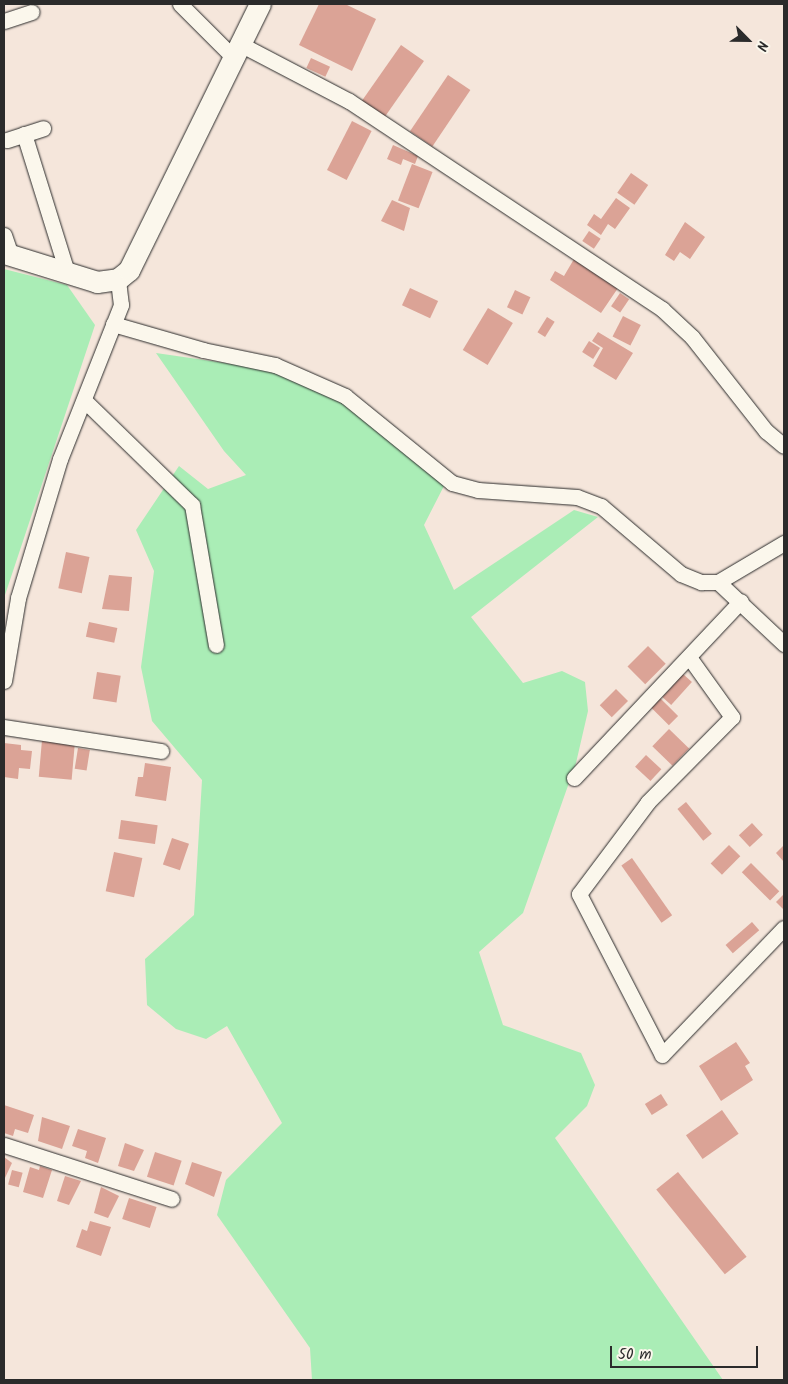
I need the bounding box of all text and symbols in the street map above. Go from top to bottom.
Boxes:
north arrow [723,15,773,65]
text: N [750,37,774,54]
scale bar [613,1336,760,1368]
text: 50 m [618,1343,652,1367]

